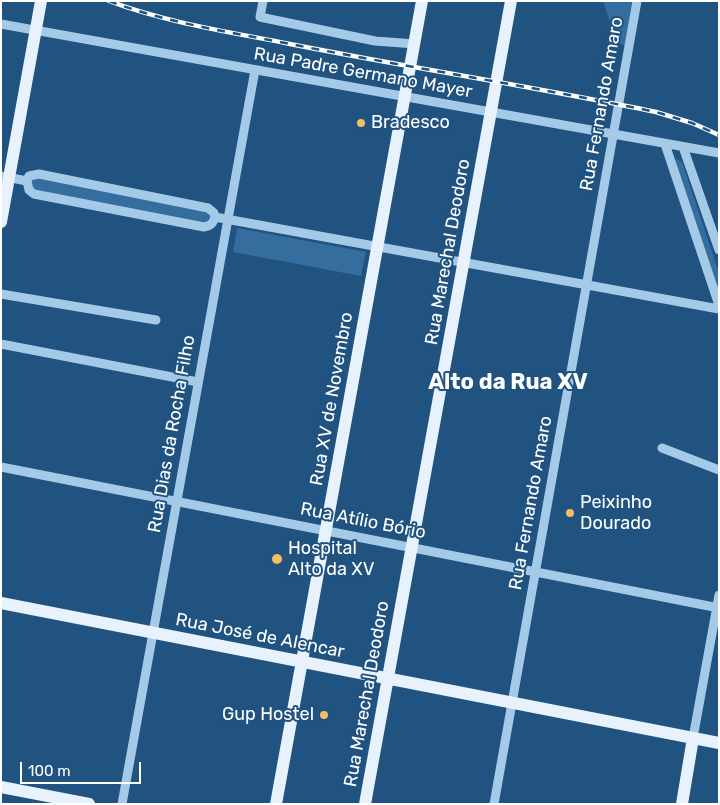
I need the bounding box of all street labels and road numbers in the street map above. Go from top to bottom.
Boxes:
street label: Rua Fernando Amaro [576,15,628,193]
street label: Rua Padre Germano Mayer [252,43,474,103]
street label: Rua Marechal Deodoro [421,157,475,347]
street label: Rua XV de Novembro [306,311,358,487]
street label: Rua Dias da Rocha Filho [144,334,200,534]
street label: Rua Fernando Amaro [505,414,557,592]
street label: Rua Atílio Bório [298,498,428,544]
street label: Rua Marechal Deodoro [340,599,394,789]
street label: Rua José de Alencar [174,609,346,663]

